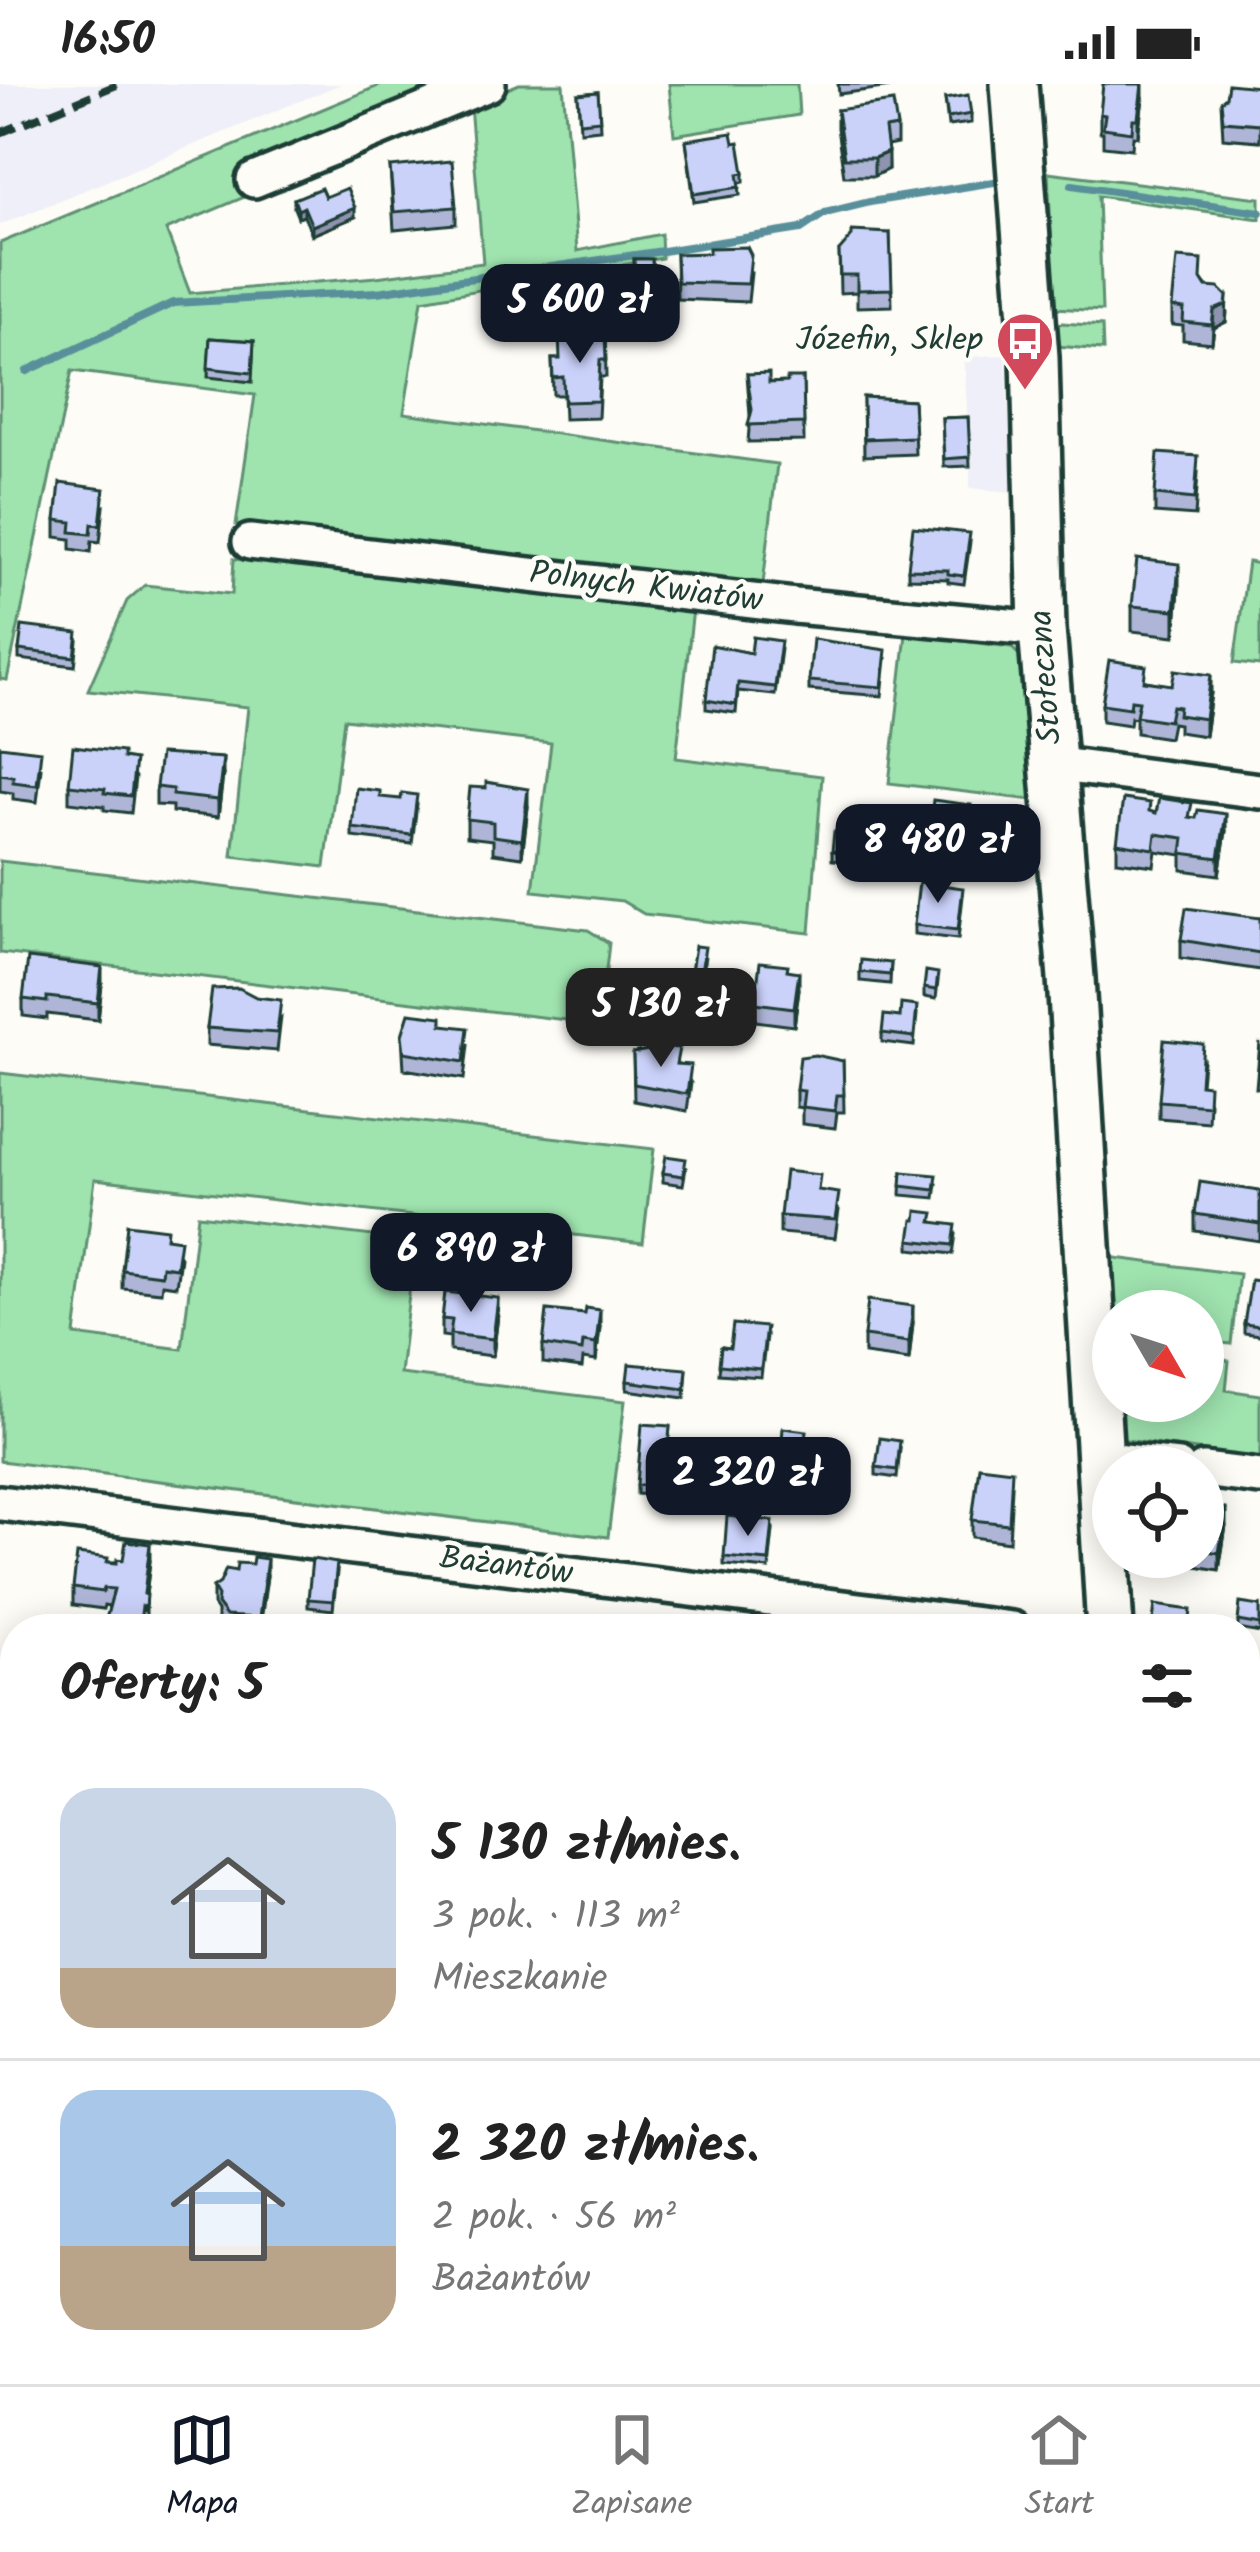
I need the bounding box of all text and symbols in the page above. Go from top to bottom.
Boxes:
text: 16:50 [60,6,155,78]
pin: 5 600 zł [456,264,704,366]
text: 5 600 zł [508,272,652,334]
bus stop icon: Józefin, Sklep [994,310,1056,392]
place label: Józefin, Sklep [796,315,983,368]
street label: Polnych Kwiatów [526,547,766,629]
street label: Stołeczna [1016,608,1078,746]
pin: 8 480 zł [814,804,1062,906]
text: 8 480 zł [863,812,1013,874]
pin: 5 130 zł [537,968,785,1070]
text: 5 130 zł [593,976,729,1038]
pin: 6 890 zł [347,1213,595,1315]
text: 6 890 zł [397,1221,545,1283]
north arrow [1092,1290,1224,1422]
map controls [1092,1290,1224,1578]
pin: 2 320 zł [624,1437,872,1539]
text: 2 320 zł [673,1445,823,1507]
button: locate [1092,1446,1224,1578]
street label: Bażantów [436,1533,576,1602]
text: Oferty: 5 [60,1646,265,1727]
icon: filters [1134,1653,1200,1719]
text: 5 130 zł/mies. [432,1806,741,1887]
icon: home [156,1836,300,1980]
text: 3 pok. · 113 m² [432,1887,680,1949]
text: Mieszkanie [432,1949,608,2011]
text: 2 320 zł/mies. [432,2107,759,2188]
icon: home [156,2138,300,2282]
text: 2 pok. · 56 m² [432,2188,676,2250]
text: Bażantów [432,2250,590,2312]
tab: Mapa [166,2407,239,2532]
tab: Zapisane [571,2407,692,2532]
tab: Start [1024,2407,1094,2532]

